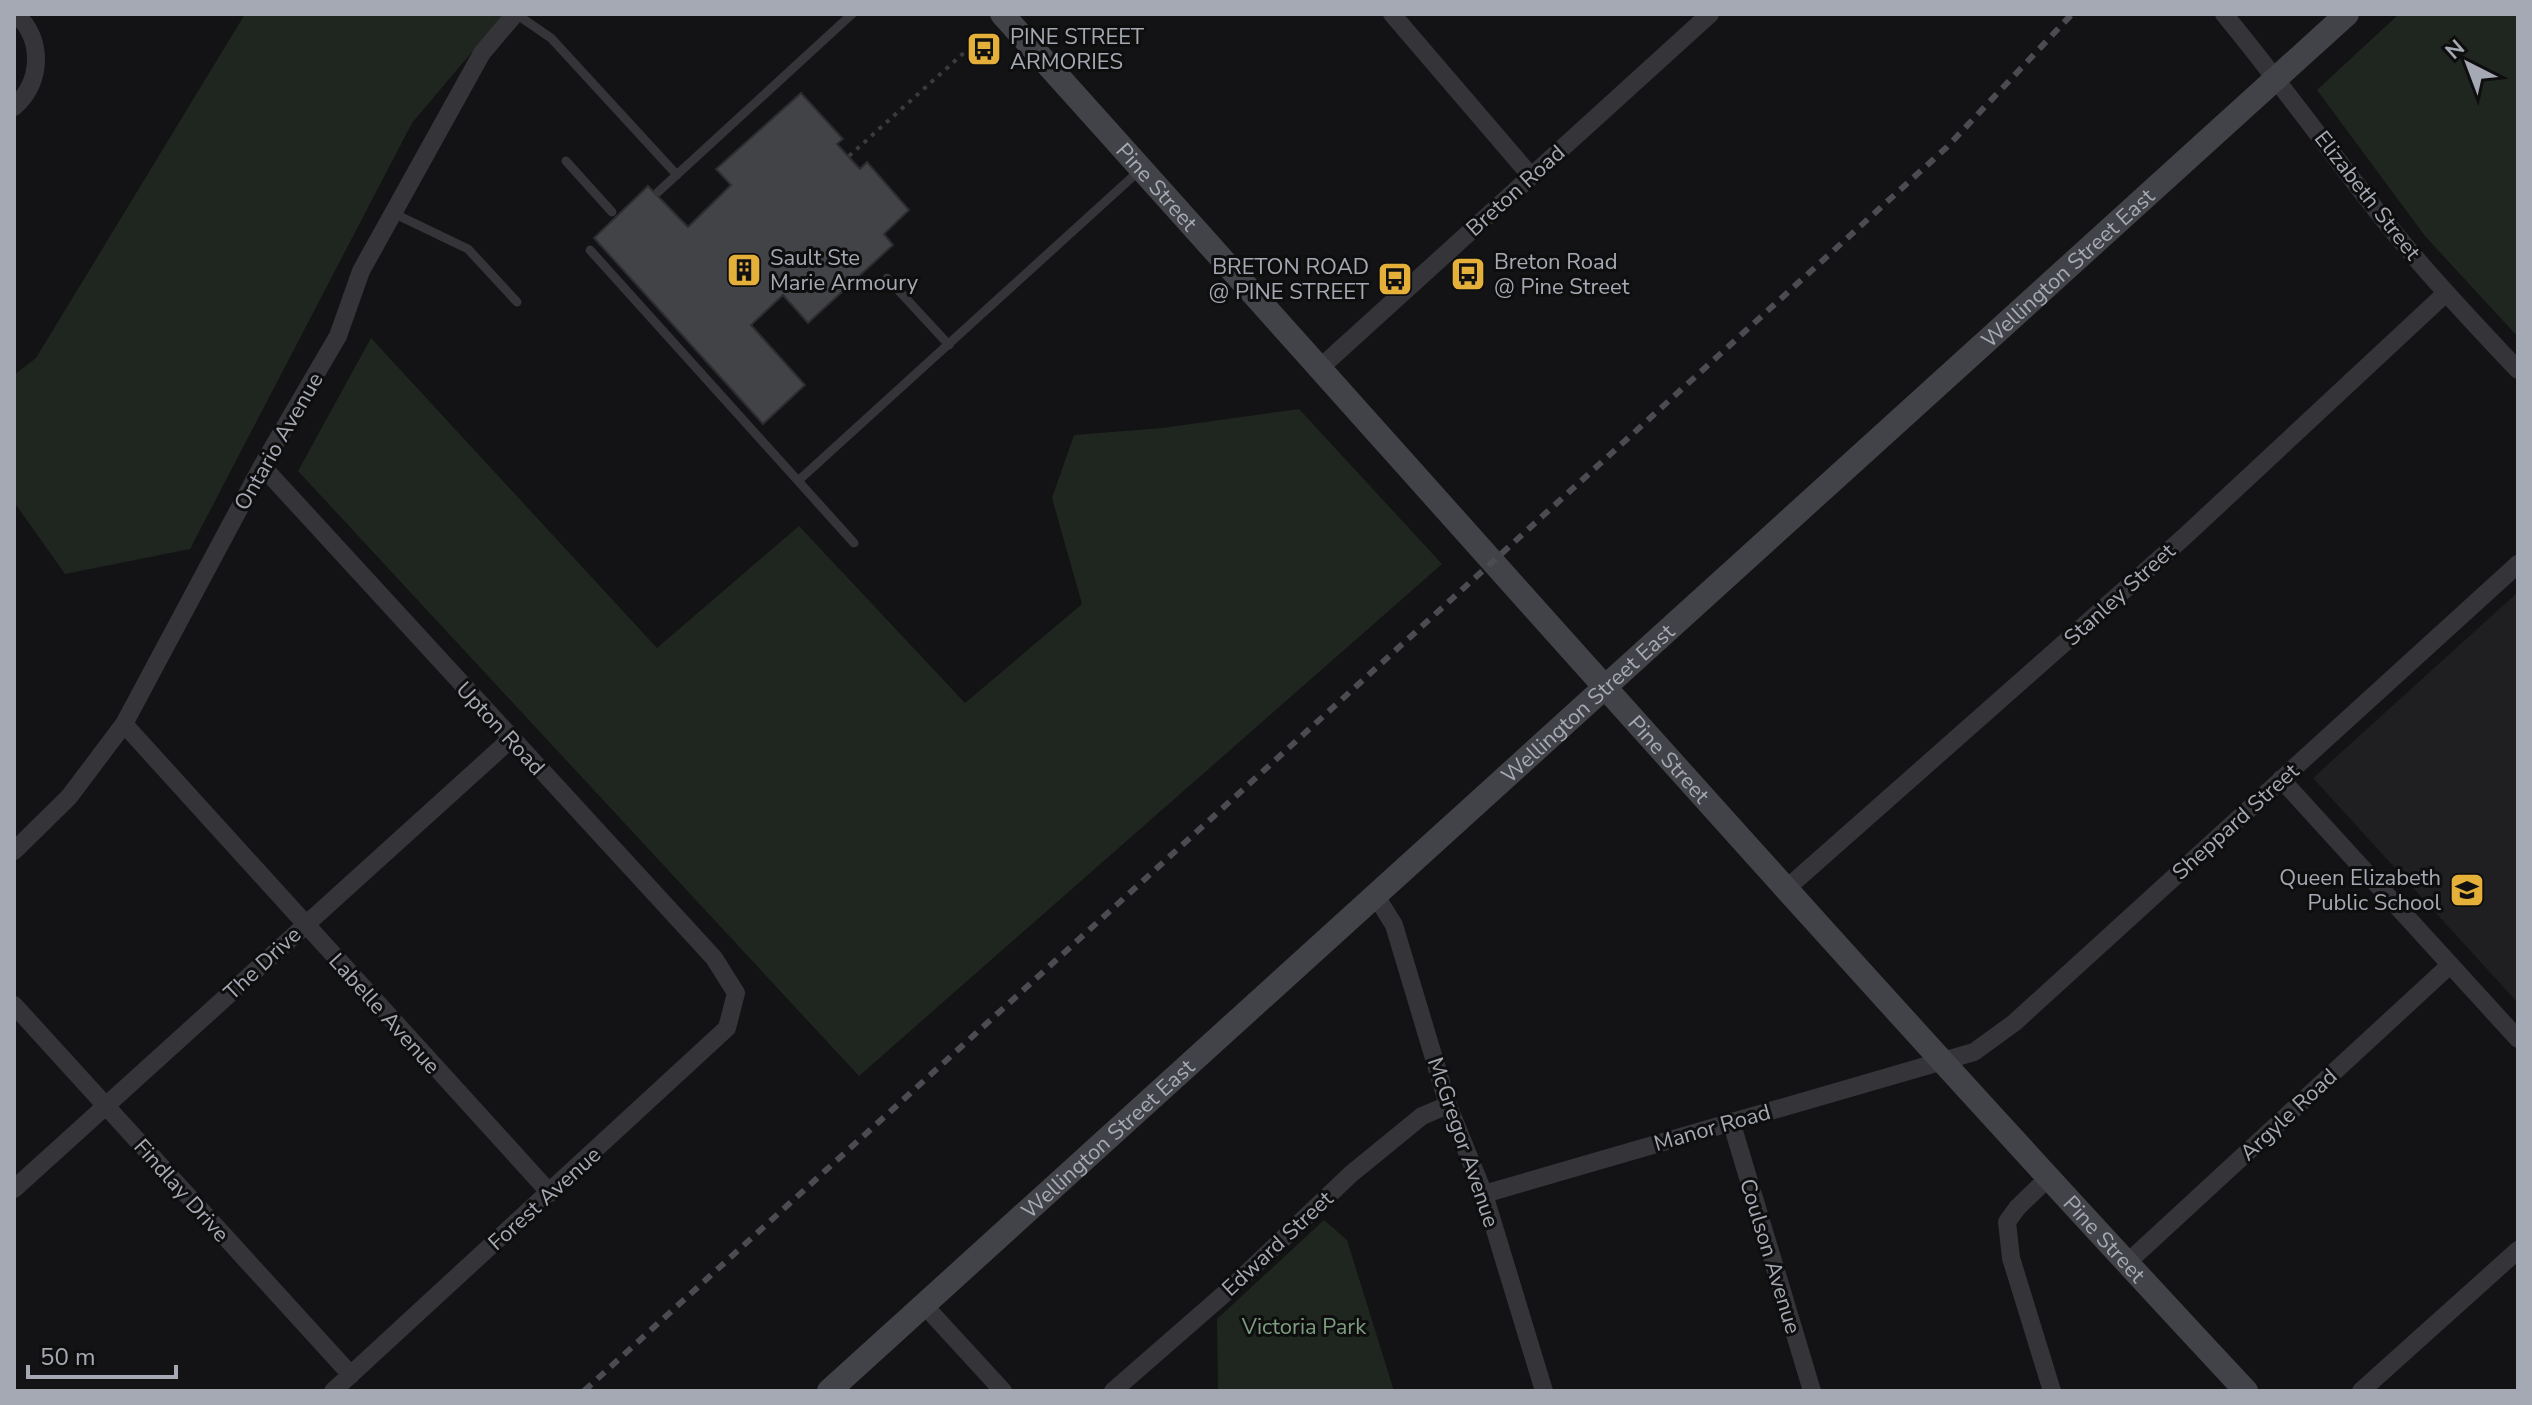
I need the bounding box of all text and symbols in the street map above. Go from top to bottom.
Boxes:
place label: PINE STREET ARMORIES [1010,22,1145,77]
north arrow [2428,24,2508,104]
bus stop icon: PINE STREET ARMORIES [965,30,1003,68]
text: N [2439,33,2471,67]
street label: Elizabeth Street [2307,125,2427,267]
street label: Pine Street [1109,137,1204,238]
street label: Breton Road [1460,138,1572,243]
street label: Wellington Street East [1975,182,2161,355]
place label: Sault Ste Marie Armoury [770,243,919,298]
place label: Breton Road @ Pine Street [1494,247,1630,302]
building icon: Sault Ste Marie Armoury [725,251,763,289]
place label: BRETON ROAD @ PINE STREET [1208,252,1370,307]
bus stop icon: Breton Road @ Pine Street [1449,255,1487,293]
bus stop icon: BRETON ROAD @ PINE STREET [1376,260,1414,298]
street label: Ontario Avenue [227,367,330,516]
street label: Stanley Street [2057,536,2182,653]
street label: Wellington Street East [1495,617,1682,790]
street label: Upton Road [449,675,551,782]
street label: Pine Street [1621,709,1716,810]
street label: Sheppard Street [2166,756,2306,887]
place label: Queen Elizabeth Public School [2279,863,2441,918]
school or university icon: Queen Elizabeth Public School [2448,871,2486,909]
street label: The Drive [218,920,308,1007]
street label: Labelle Avenue [322,947,447,1081]
street label: Wellington Street East [1015,1052,1202,1226]
street label: McGregor Avenue [1420,1053,1506,1231]
street label: Argyle Road [2234,1062,2344,1168]
street label: Manor Road [1651,1097,1774,1159]
street label: Findlay Drive [127,1132,236,1249]
street label: Forest Avenue [482,1140,607,1257]
street label: Coulson Avenue [1732,1175,1808,1338]
street label: Edward Street [1216,1184,1340,1303]
street label: Pine Street [2056,1189,2152,1290]
park label: Victoria Park [1241,1312,1367,1342]
scale bar [28,1329,176,1379]
text: 50 m [40,1341,96,1373]

